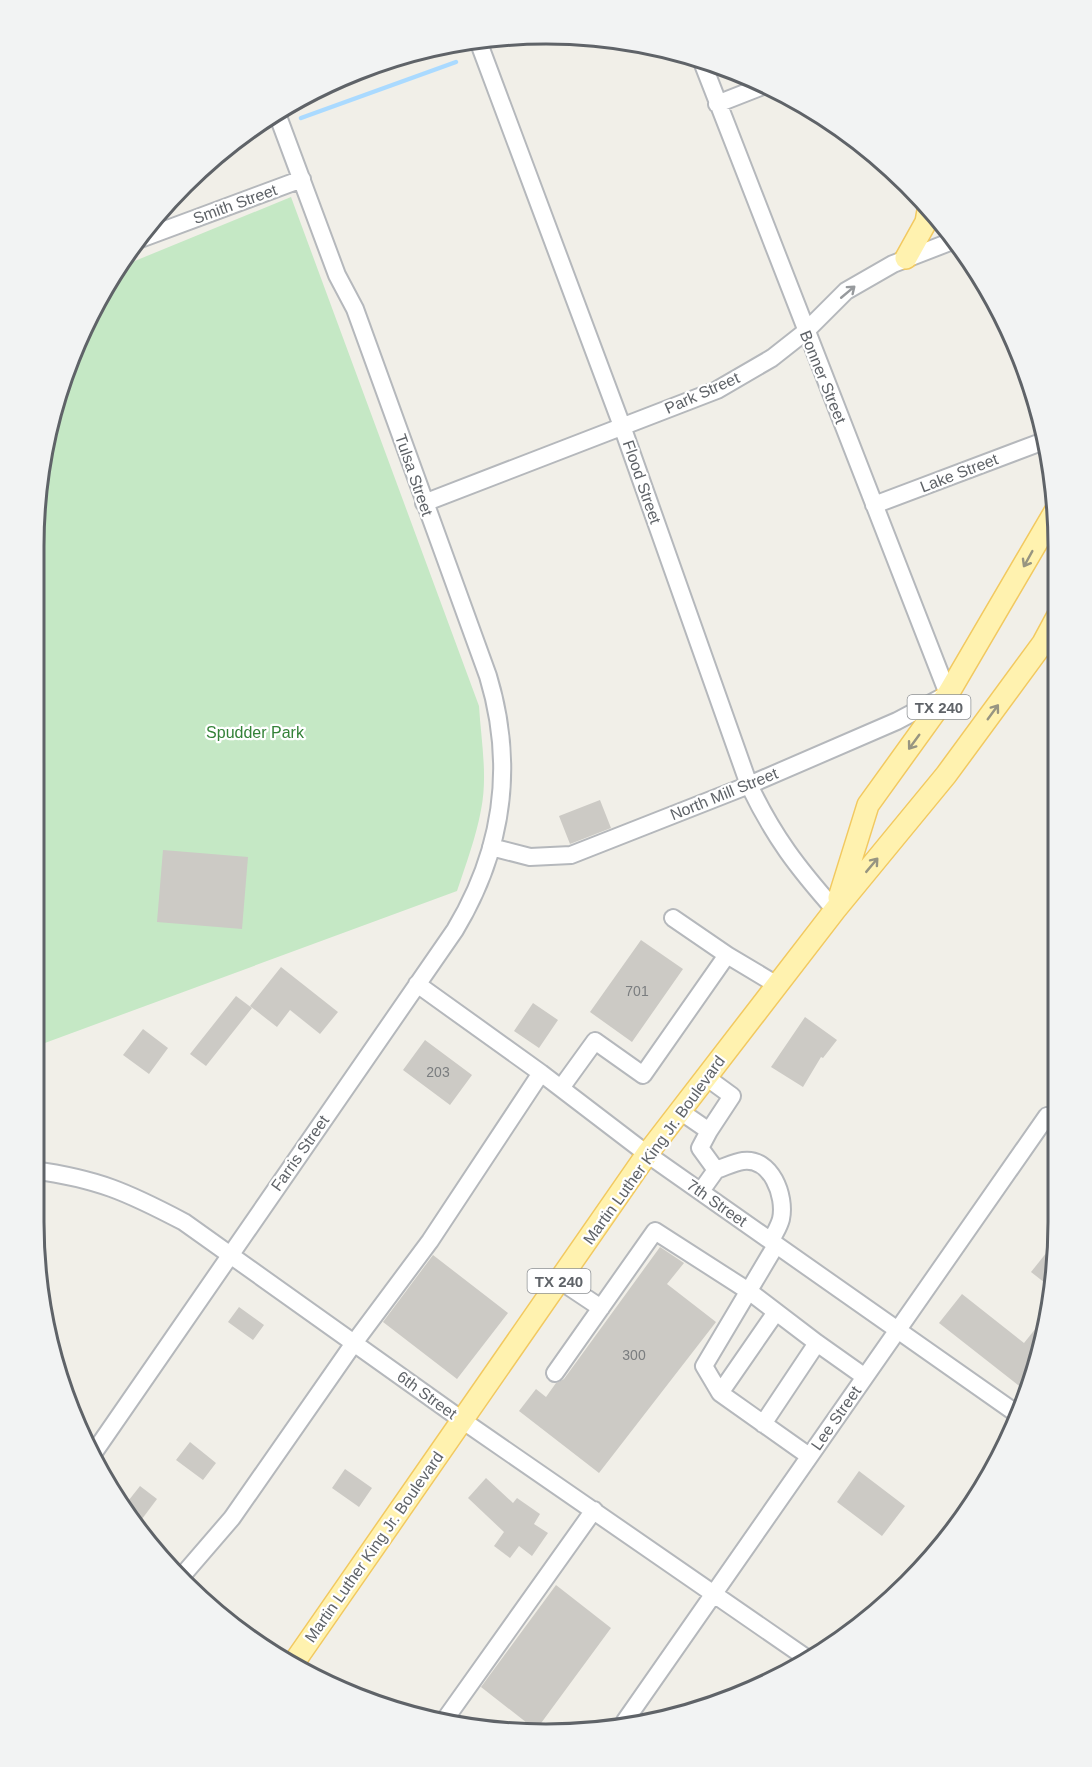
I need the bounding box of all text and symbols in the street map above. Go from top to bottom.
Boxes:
street label: Smith Street [191,181,280,227]
one-way arrow [840,285,855,299]
street label: Bonner Street [797,328,850,426]
street label: Park Street [662,369,743,417]
street label: Tulsa Street [392,432,436,519]
street label: Flood Street [620,438,664,526]
street label: Lake Street [918,450,1001,496]
one-way arrow [1022,550,1034,567]
road number: TX 240 [908,695,970,719]
one-way arrow [986,704,999,720]
park label: Spudder Park [206,724,305,741]
one-way arrow [908,733,920,749]
street label: North Mill Street [668,764,781,823]
one-way arrow [865,858,879,873]
house number: 701 [625,983,649,999]
street label: Martin Luther King Jr. Boulevard [580,1053,728,1247]
house number: 203 [426,1064,450,1080]
street label: Farris Street [268,1112,333,1194]
street label: 7th Street [684,1176,751,1230]
road number: TX 240 [528,1269,590,1293]
house number: 300 [622,1347,646,1363]
street label: 6th Street [394,1368,461,1423]
street label: Lee Street [808,1382,864,1453]
street label: Martin Luther King Jr. Boulevard [301,1449,447,1645]

